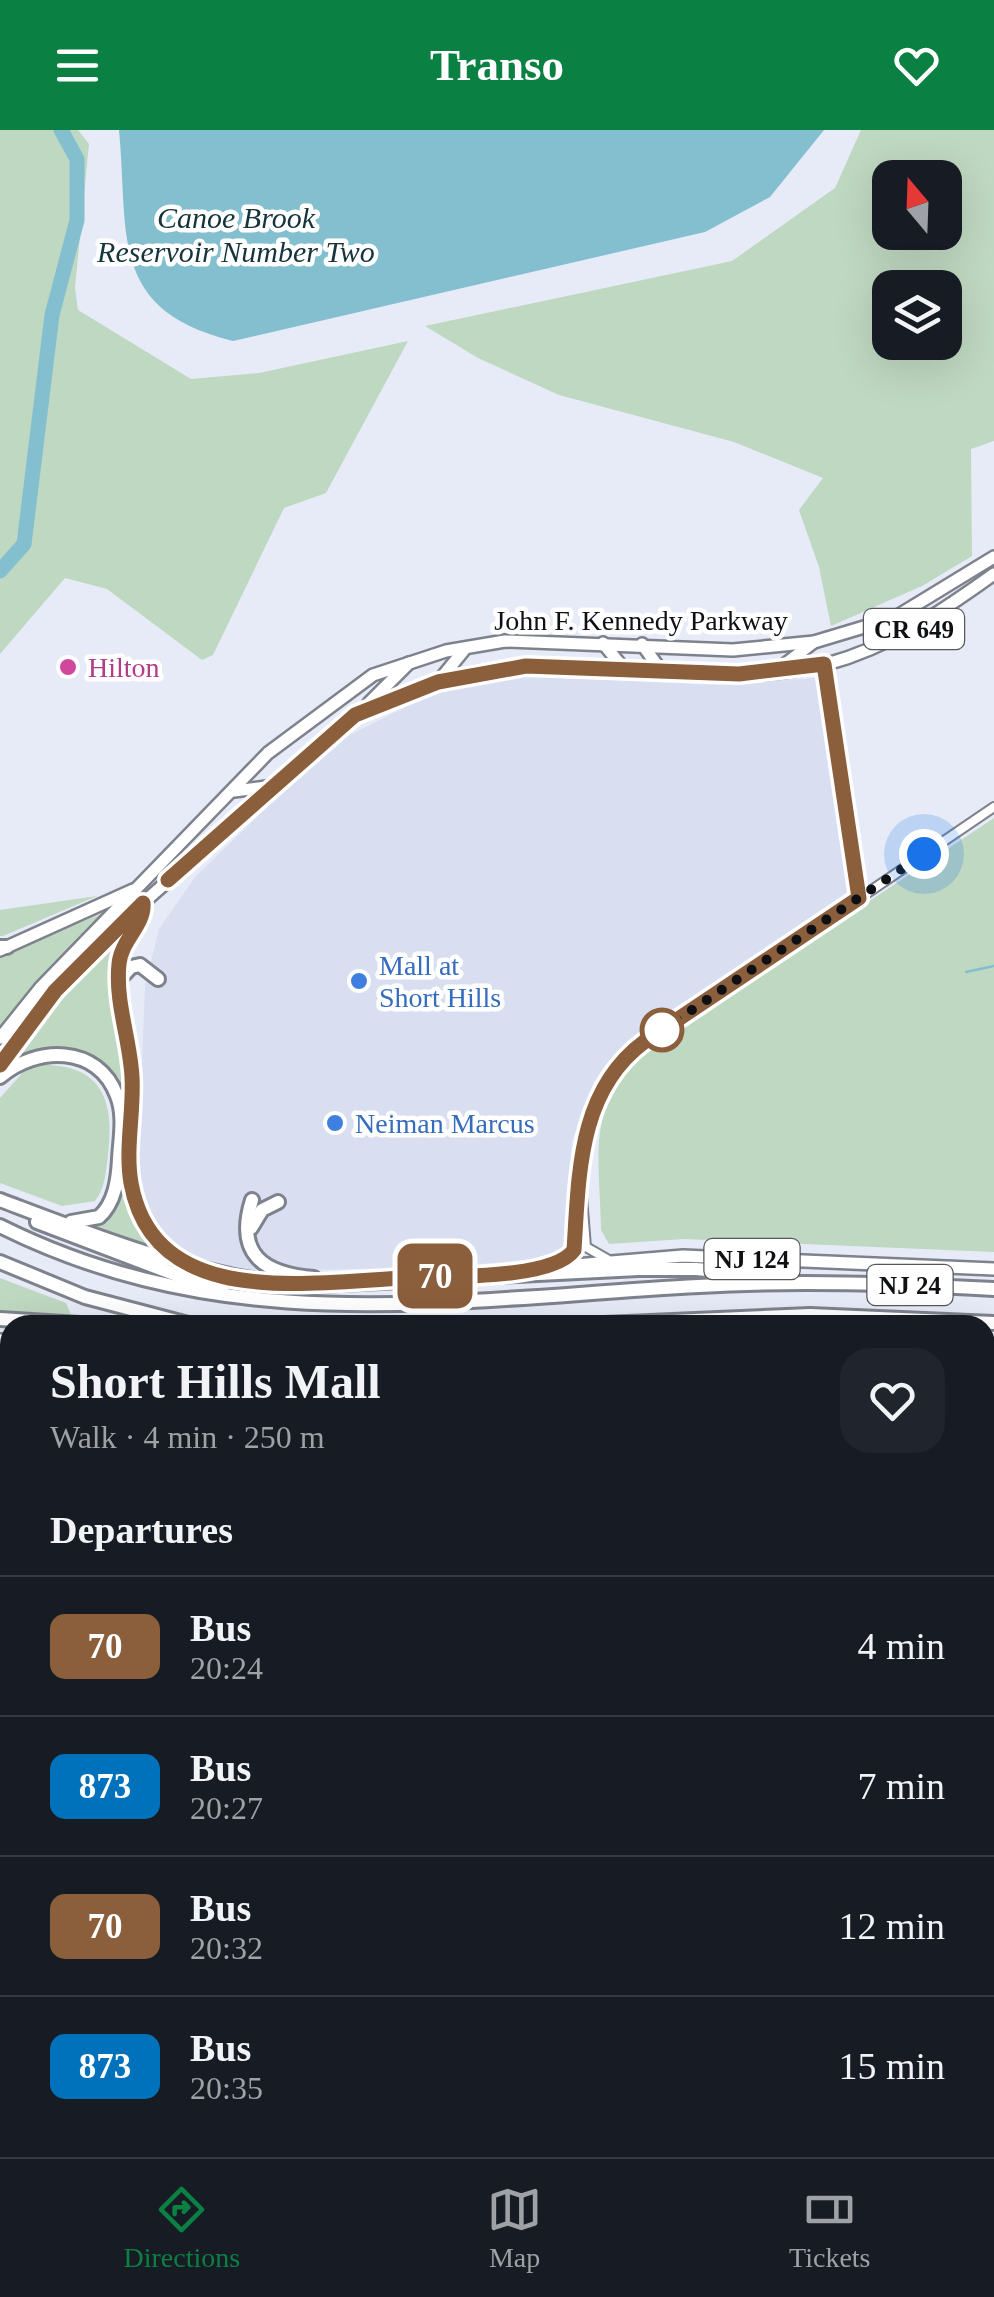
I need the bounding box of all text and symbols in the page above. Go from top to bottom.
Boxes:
icon: menu [50,38,105,93]
icon: heart [889,38,944,93]
text: Transo [430,40,564,90]
north arrow [872,160,962,250]
map controls [872,160,962,360]
water label: Canoe Brook Reservoir Number Two [96,201,375,268]
button: layers [872,270,962,360]
street label: John F. Kennedy Parkway [494,605,788,636]
road number: CR 649 [864,609,964,649]
place label: Hilton [88,652,160,683]
marker: Hilton [57,656,79,678]
your location [899,829,949,879]
place label: Mall at Short Hills [379,950,501,1013]
marker: Mall at Short Hills [348,970,370,992]
unlabelled marker [641,1009,683,1051]
place label: Neiman Marcus [355,1108,535,1139]
marker: Neiman Marcus [324,1112,346,1134]
road number: NJ 124 [704,1239,800,1279]
line badge: 70 [390,1244,480,1308]
text: 70 [418,1257,453,1296]
road number: NJ 24 [868,1265,952,1305]
button: heart [840,1348,945,1453]
text: Short Hills Mall [50,1355,381,1408]
text: Walk · 4 min · 250 m [50,1419,325,1455]
text: Departures [50,1509,233,1551]
text: Bus [190,1607,251,1649]
text: 4 min [857,1625,945,1667]
text: 70 [88,1627,123,1666]
text: 20:24 [190,1650,263,1686]
text: Bus [190,1747,251,1789]
text: 7 min [857,1765,945,1807]
text: 873 [79,1767,131,1806]
text: 20:27 [190,1790,263,1826]
text: Bus [190,1887,251,1929]
text: 12 min [838,1905,945,1947]
text: 70 [88,1907,123,1946]
text: 20:32 [190,1930,263,1966]
text: Bus [190,2027,251,2069]
text: 15 min [838,2045,945,2087]
text: 873 [79,2047,131,2086]
text: 20:35 [190,2070,263,2106]
tab: Directions [123,2182,240,2274]
tab: Map [487,2182,542,2274]
tab: Tickets [789,2182,871,2274]

